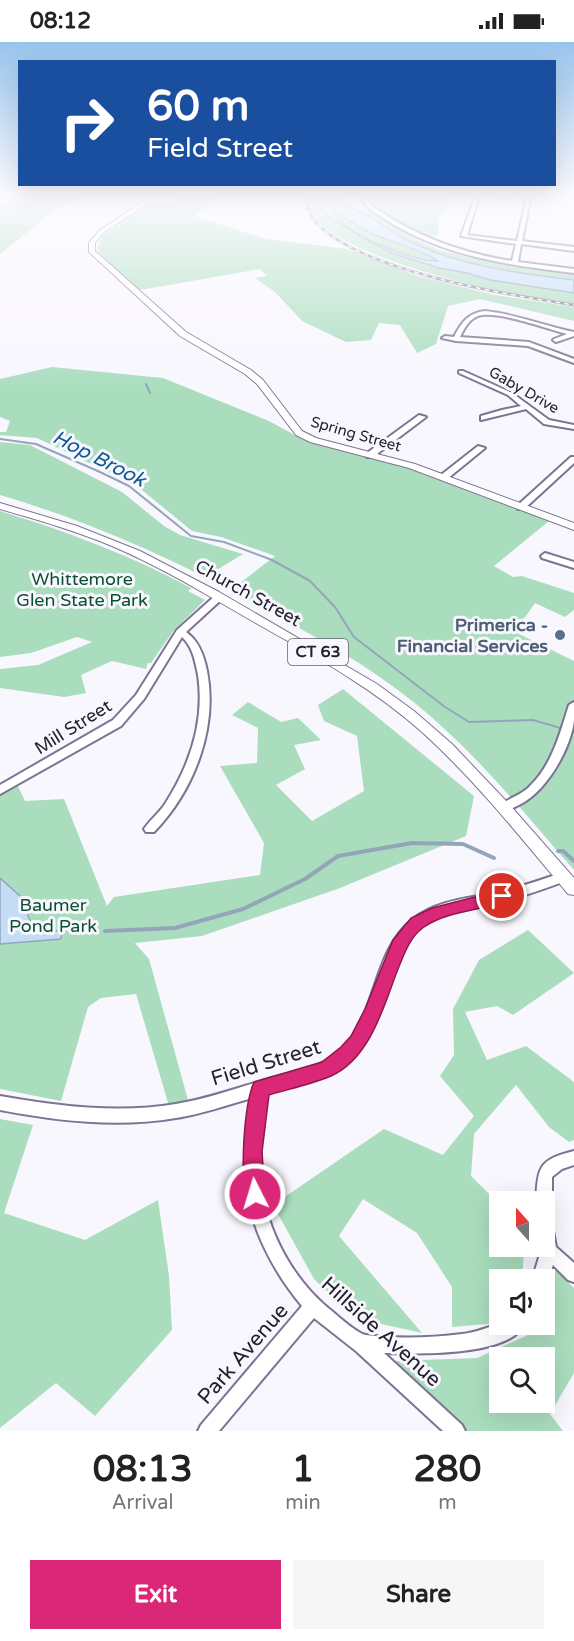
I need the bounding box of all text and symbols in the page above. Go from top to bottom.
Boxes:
text: 08:12 [30,8,91,34]
text: 60 m [147,81,249,132]
icon: right [48,84,126,162]
text: Field Street [147,132,293,165]
street label: Gaby Drive [486,363,562,417]
street label: Spring Street [309,412,404,456]
water label: Hop Brook [49,425,151,494]
street label: Church Street [191,555,305,631]
park label: Whittemore Glen State Park [16,568,148,611]
place label: Primerica - Financial Services [397,614,548,657]
marker: Primerica - Financial Services [553,628,567,642]
road number: CT 63 [288,639,348,665]
street label: Mill Street [30,695,116,759]
pin [476,870,527,921]
icon: arrive [485,879,518,912]
park label: Baumer Pond Park [9,894,97,937]
street label: Field Street [208,1034,324,1092]
position arrow [223,1162,287,1226]
north arrow [489,1191,555,1257]
map controls [489,1191,555,1413]
button: sound [489,1269,555,1335]
street label: Hillside Avenue [316,1272,446,1392]
street label: Park Avenue [192,1298,294,1410]
button: search [489,1347,555,1413]
text: 08:13 [93,1448,193,1491]
text: 1 [292,1448,314,1491]
text: 280 [413,1448,481,1491]
text: Arrival [112,1491,174,1515]
text: min [285,1491,321,1515]
text: m [438,1491,457,1515]
button: Exit [30,1560,281,1629]
button: Share [293,1560,544,1629]

